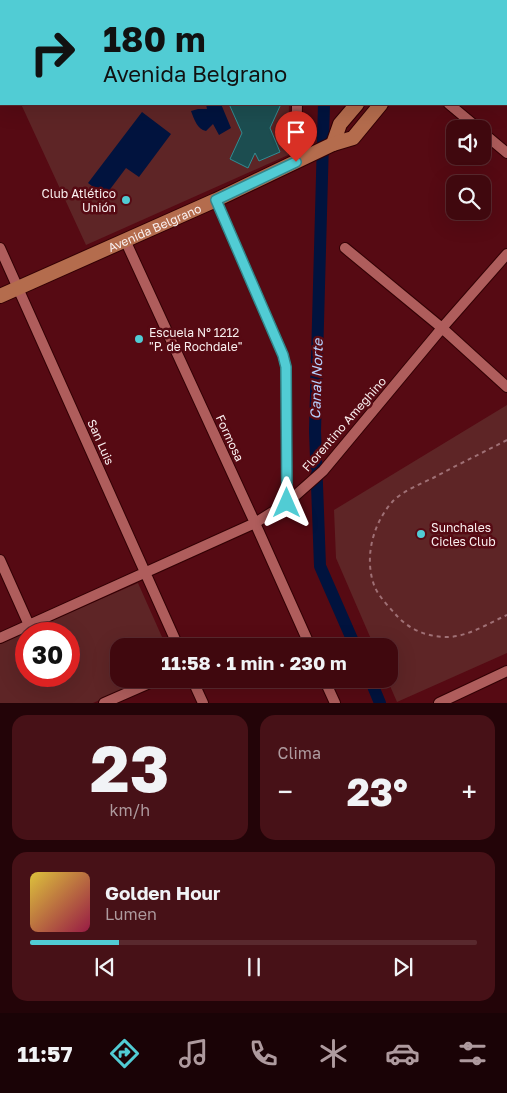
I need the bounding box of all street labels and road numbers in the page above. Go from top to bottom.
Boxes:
street label: Avenida Belgrano [105,200,203,255]
street label: Florentino Ameghino [299,374,389,474]
street label: Formosa [213,412,247,464]
street label: San Luis [84,417,118,467]

